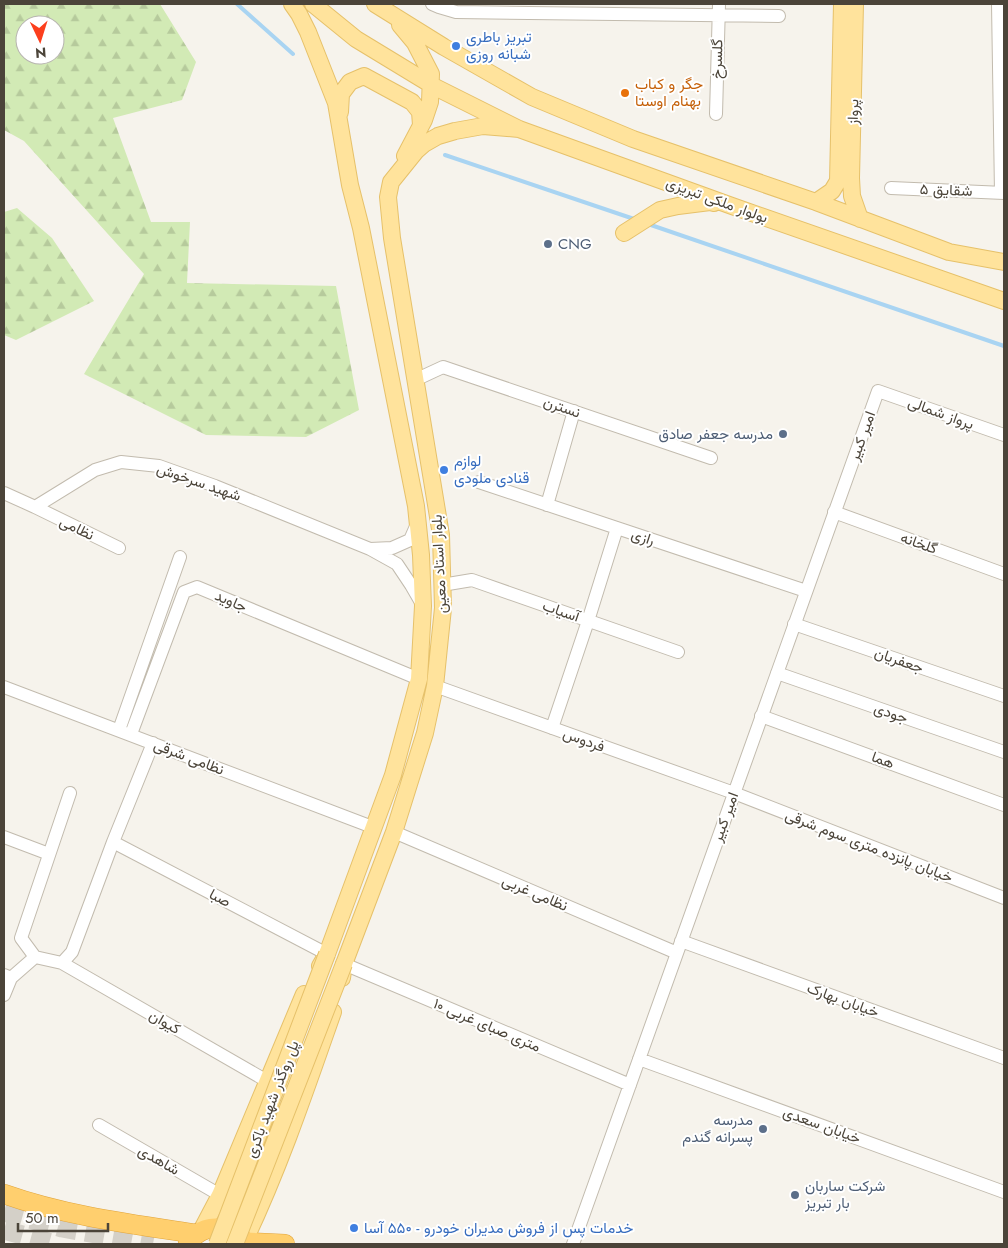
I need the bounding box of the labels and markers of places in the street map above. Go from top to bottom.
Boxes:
place label: تبریز باطری شبانه روزی [466,26,532,65]
marker: تبریز باطری شبانه روزی [450,40,462,52]
place label: جگر و کباب بهنام اوستا [635,73,703,112]
marker: جگر و کباب بهنام اوستا [619,87,631,99]
place label: CNG [558,233,592,255]
marker: CNG [542,238,554,250]
place label: مدرسه جعفر صادق [659,423,773,445]
marker: مدرسه جعفر صادق [777,428,789,440]
place label: لوازم قنادی ملودی [454,450,529,489]
marker: لوازم قنادی ملودی [438,464,450,476]
place label: مدرسه پسرانه گندم [682,1109,753,1148]
marker: مدرسه پسرانه گندم [757,1123,769,1135]
place label: شرکت ساربان بار تبریز [804,1175,886,1214]
marker: شرکت ساربان بار تبریز [789,1189,801,1201]
place label: خدمات پس از فروش مدیران خودرو - ۵۵۰ آسا [364,1217,633,1239]
marker: خدمات پس از فروش مدیران خودرو - ۵۵۰ آسا [348,1222,360,1234]

